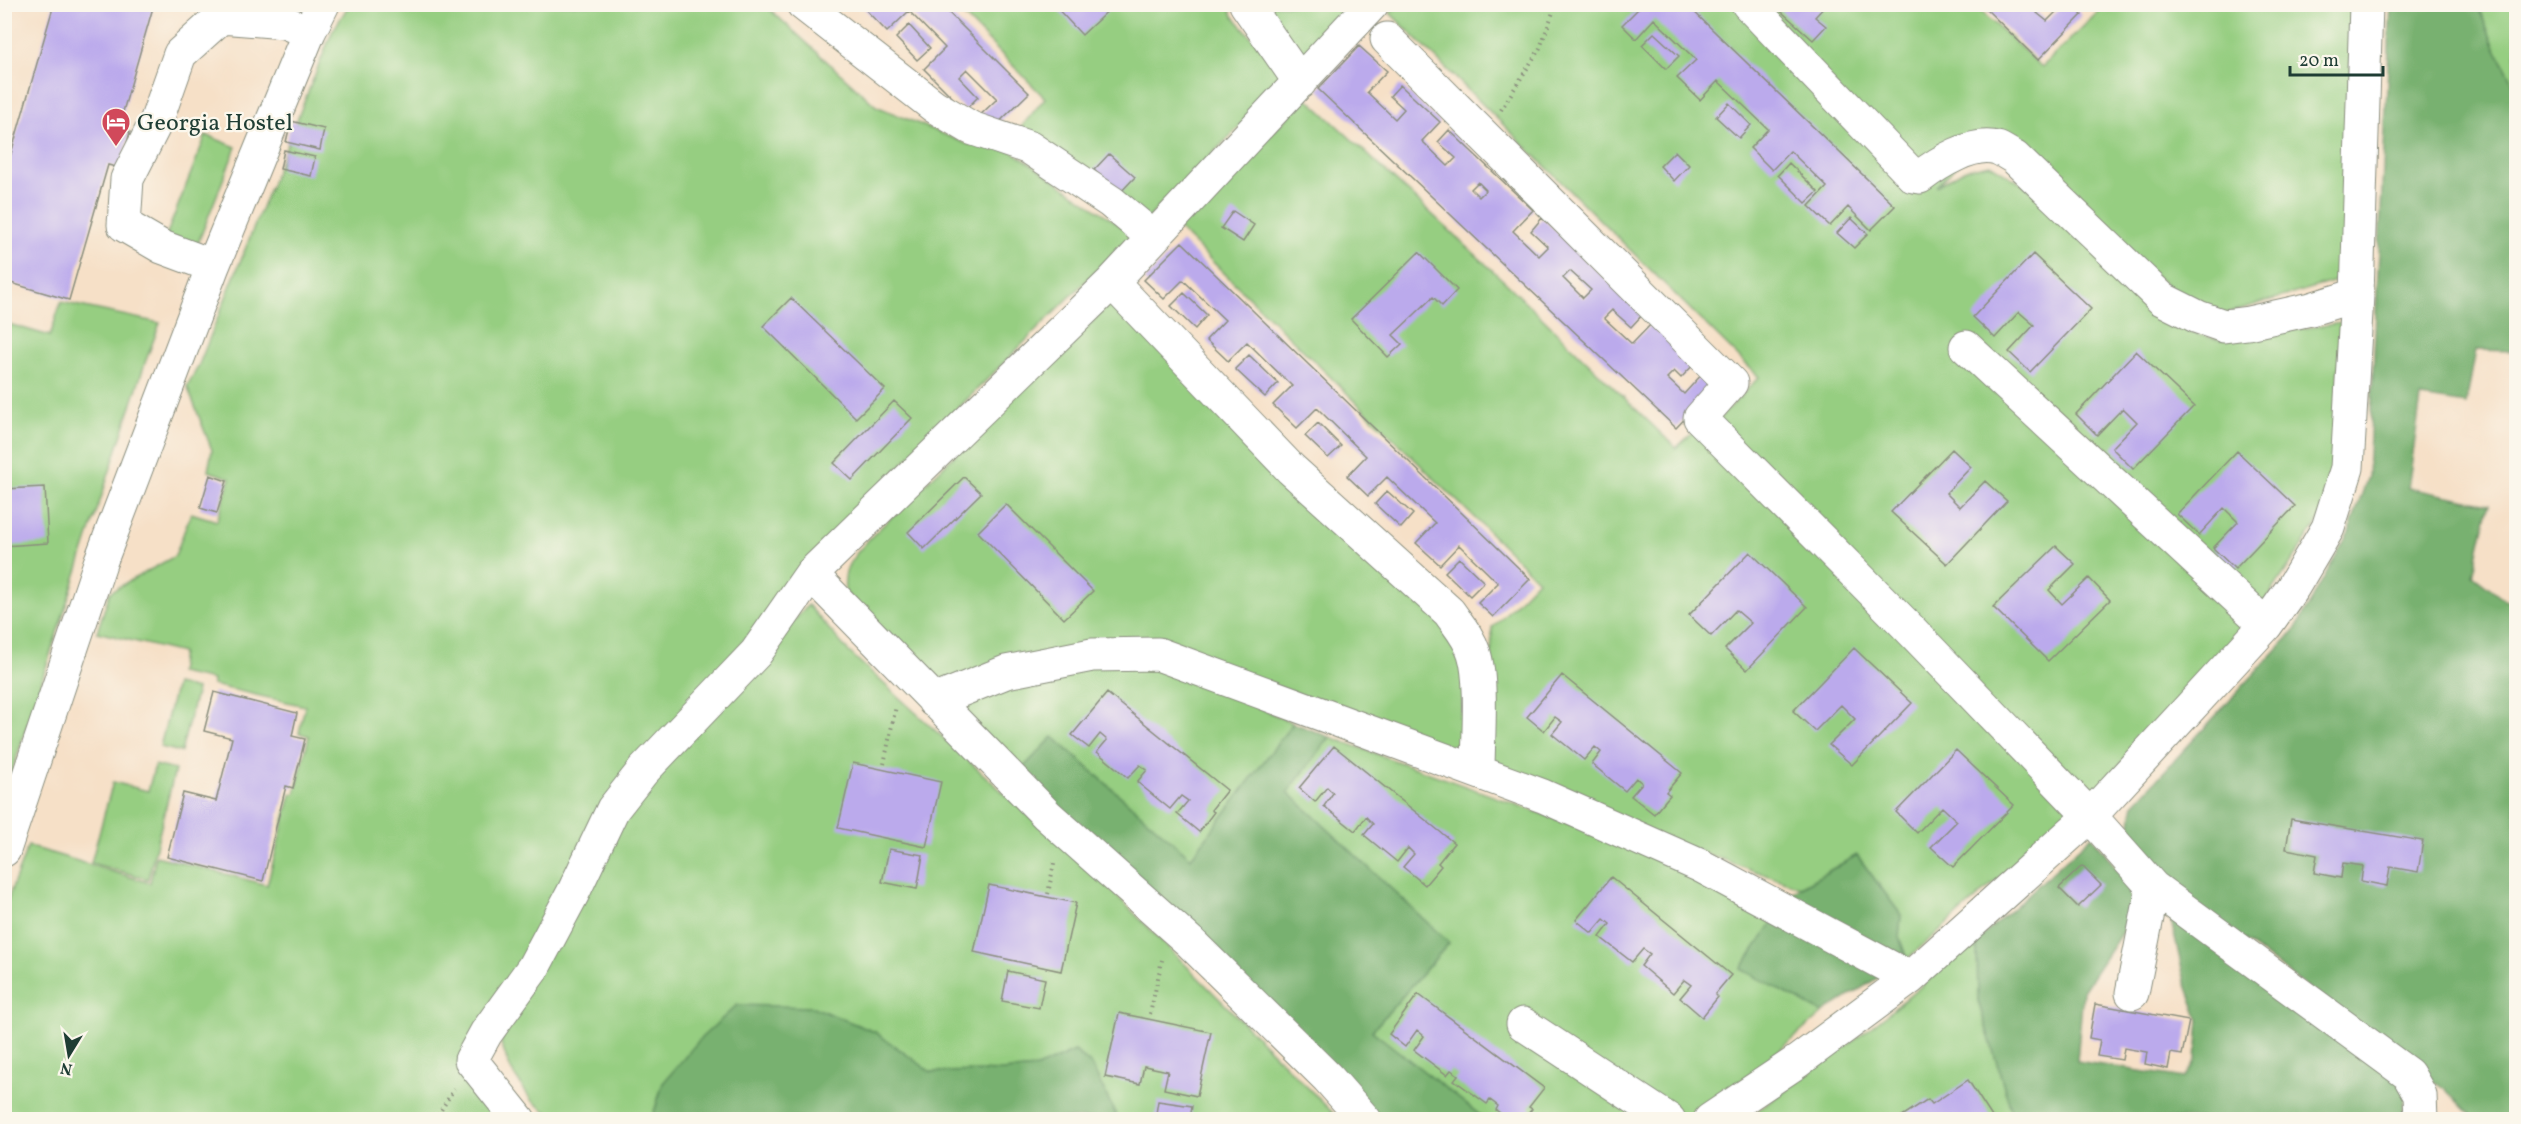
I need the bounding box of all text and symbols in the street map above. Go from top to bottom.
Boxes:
scale bar [2290,39,2383,77]
text: 20 m [2299,49,2339,74]
hotel icon: Georgia Hostel [100,106,132,148]
place label: Georgia Hostel [137,107,293,141]
north arrow [39,1025,99,1085]
text: N [58,1056,74,1080]

